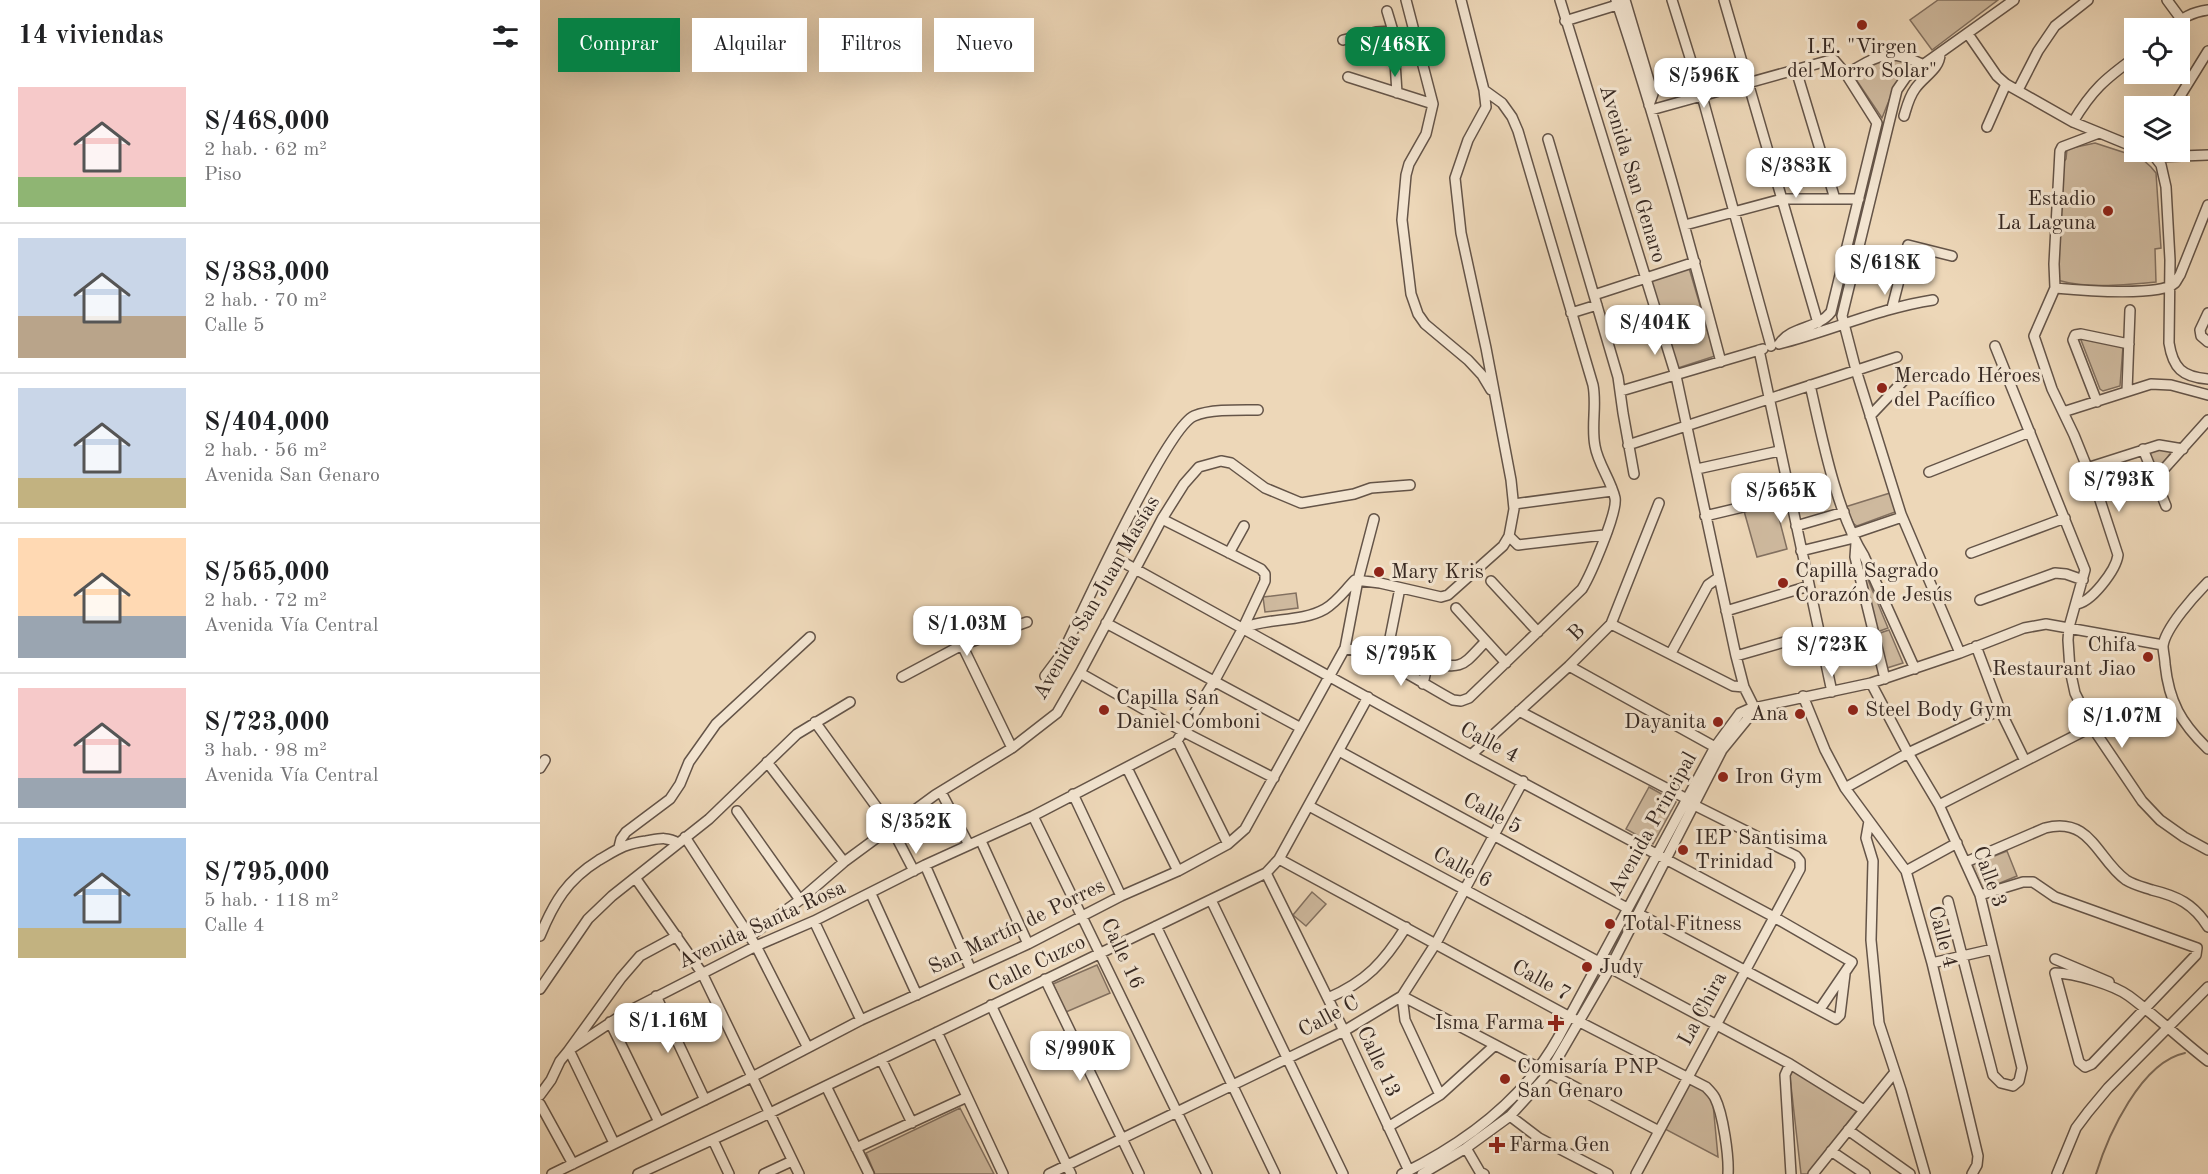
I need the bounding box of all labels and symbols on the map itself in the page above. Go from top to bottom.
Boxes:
marker: I.E. "Virgen del Morro Solar" [1855,18,1869,32]
pin: S/468K [1346,27,1444,78]
place label: I.E. "Virgen del Morro Solar" [1787,37,1937,82]
pin: S/596K [1655,58,1753,109]
street label: Avenida San Genaro [1595,83,1669,265]
pin: S/383K [1747,148,1845,199]
place label: Estadio La Laguna [1997,189,2096,234]
marker: Estadio La Laguna [2101,204,2115,218]
pin: S/618K [1836,245,1934,296]
pin: S/404K [1606,305,1704,356]
place label: Mercado Héroes del Pacífico [1894,366,2041,411]
marker: Mercado Héroes del Pacífico [1875,381,1889,395]
pin: S/793K [2070,462,2168,513]
pin: S/565K [1732,473,1830,524]
street label: Avenida San Juan Masías [1030,492,1164,704]
place label: Capilla Sagrado Corazón de Jesús [1795,561,1952,606]
place label: Mary Kris [1391,562,1484,583]
marker: Mary Kris [1372,565,1386,579]
marker: Capilla Sagrado Corazón de Jesús [1776,576,1790,590]
pin: S/1.03M [912,606,1022,657]
street label: B [1564,620,1590,646]
pin: S/723K [1783,627,1881,678]
place label: Chifa Restaurant Jiao [1992,635,2136,680]
pin: S/795K [1352,636,1450,687]
marker: Chifa Restaurant Jiao [2141,650,2155,664]
place label: Capilla San Daniel Comboni [1116,688,1260,733]
pin: S/1.07M [2067,698,2177,749]
place label: Steel Body Gym [1865,700,2012,721]
marker: Capilla San Daniel Comboni [1097,703,1111,717]
marker: Steel Body Gym [1846,703,1860,717]
place label: Ana [1750,704,1788,725]
marker: Ana [1793,707,1807,721]
place label: Dayanita [1624,712,1706,733]
marker: Dayanita [1711,715,1725,729]
street label: Calle 4 [1456,719,1522,767]
street label: Avenida Principal [1605,748,1701,899]
place label: Iron Gym [1735,767,1822,788]
marker: Iron Gym [1716,770,1730,784]
street label: Calle 5 [1459,789,1525,839]
pin: S/352K [867,804,965,855]
place label: IEP Santisima Trinidad [1695,828,1828,873]
marker: IEP Santisima Trinidad [1676,843,1690,857]
street label: Calle 6 [1429,844,1495,892]
street label: Calle 3 [1968,844,2010,910]
street label: San Martín de Porres [925,875,1109,979]
street label: Avenida Santa Rosa [675,877,849,973]
street label: Calle 4 [1924,904,1960,970]
place label: Total Fitness [1622,914,1742,935]
street label: Calle 16 [1096,915,1148,993]
marker: Total Fitness [1603,917,1617,931]
street label: Calle Cuzco [985,931,1089,997]
street label: Calle 7 [1508,956,1574,1006]
place label: Judy [1599,957,1644,978]
marker: Judy [1580,960,1594,974]
street label: La Chira [1675,969,1731,1049]
street label: Calle C [1295,992,1363,1042]
pin: S/1.16M [613,1003,723,1054]
place label: Isma Farma [1435,1013,1544,1034]
marker: Isma Farma [1549,1016,1563,1030]
street label: Calle 13 [1352,1023,1404,1101]
pin: S/990K [1031,1031,1129,1082]
place label: Comisaría PNP San Genaro [1517,1057,1659,1102]
marker: Comisaría PNP San Genaro [1498,1072,1512,1086]
place label: Farma Gen [1509,1135,1610,1156]
marker: Farma Gen [1490,1138,1504,1152]

